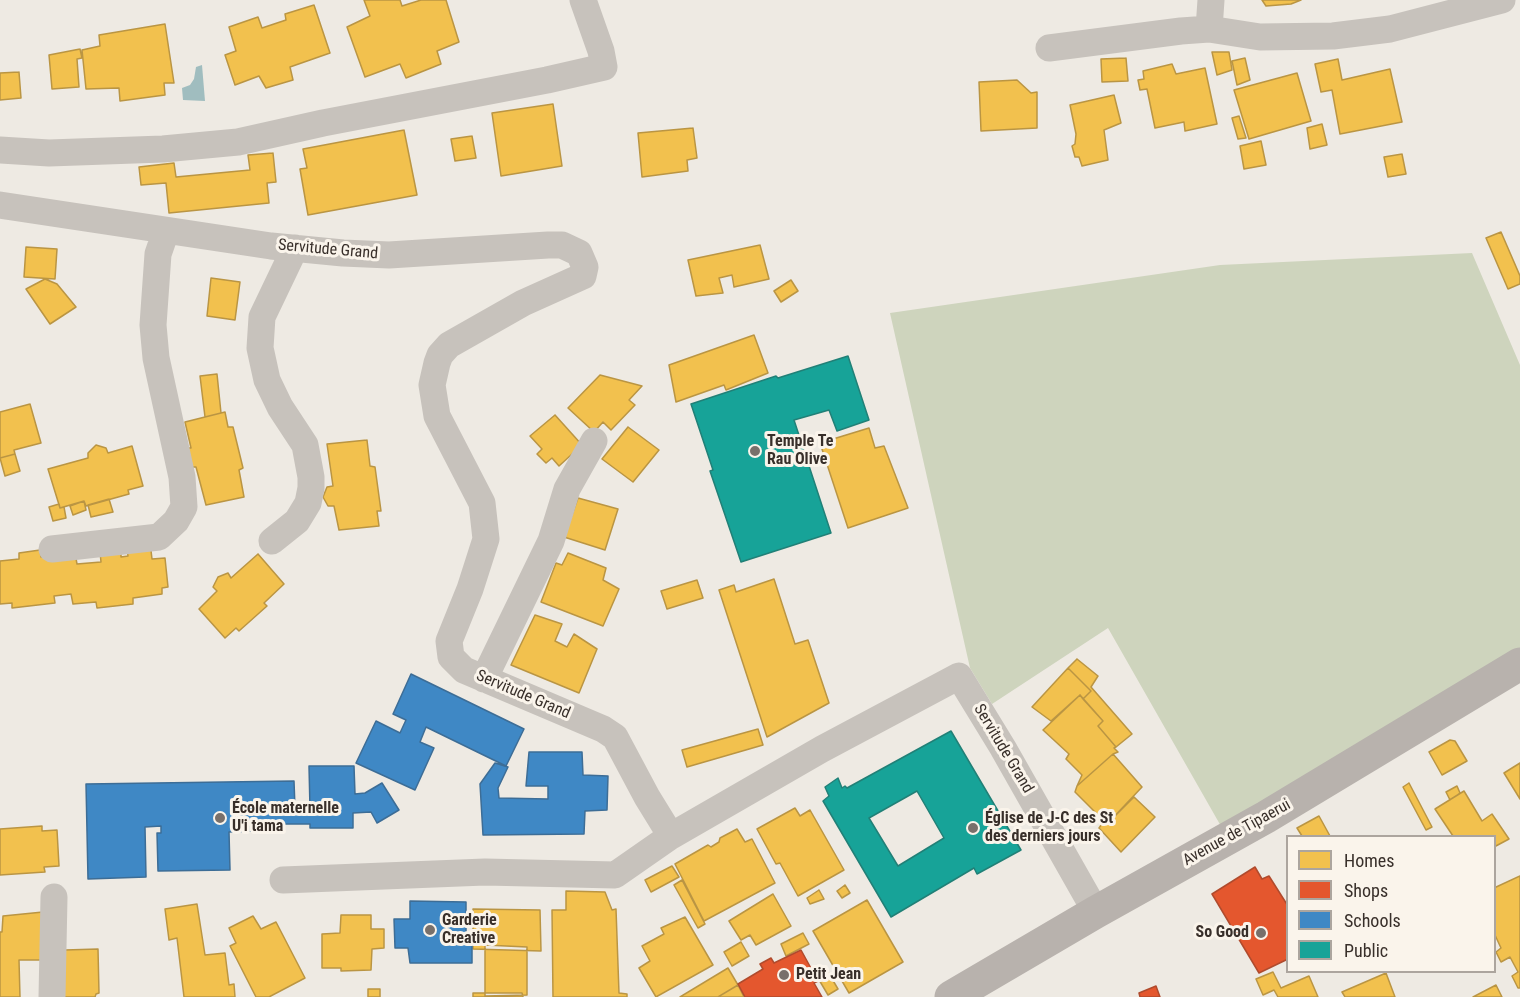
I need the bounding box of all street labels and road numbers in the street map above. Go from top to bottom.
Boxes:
street label: Servitude Grand [277,236,379,264]
street label: Servitude Grand [473,667,573,723]
street label: Servitude Grand [969,701,1037,797]
street label: Avenue de Tipaerui [1180,795,1294,871]

